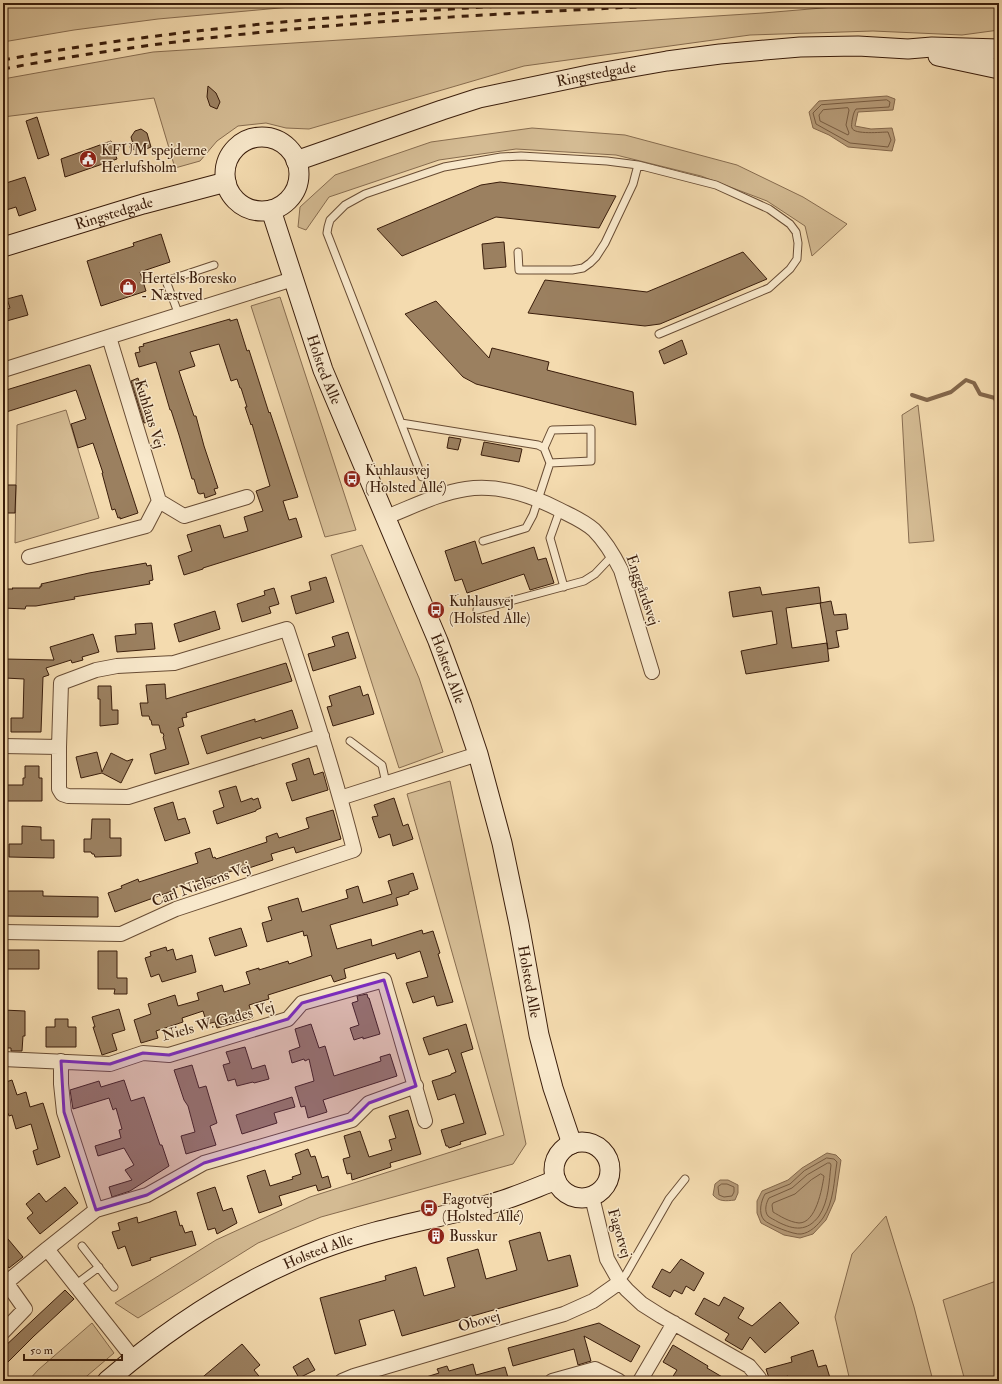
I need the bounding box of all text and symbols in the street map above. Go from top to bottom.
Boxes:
street label: Ringstedgade [554,58,637,92]
place label: KFUM spejderne Herlufsholm [101,141,207,177]
public building icon: KFUM spejderne Herlufsholm [78,149,98,169]
street label: Ringstedgade [73,193,155,234]
place label: Hertels Boresko - Næstved [141,269,236,305]
shop icon: Hertels Boresko - Næstved [118,277,138,297]
street label: Holsted Alle [302,332,346,407]
street label: Kuhlaus Vej [130,377,169,451]
place label: Kuhlausvej (Holsted Allé) [365,461,447,497]
bus stop icon: Kuhlausvej (Holsted Allé) [342,469,362,489]
street label: Enggårdsvej [622,552,663,628]
place label: Kuhlausvej (Holsted Alle) [449,592,531,628]
bus stop icon: Kuhlausvej (Holsted Alle) [426,600,446,620]
street label: Holsted Alle [426,631,469,706]
street label: Carl Nielsens Vej [149,858,253,911]
street label: Holsted Alle [513,944,545,1020]
street label: Niels W. Gades Vej [160,997,276,1046]
place label: Fagotvej (Holsted Allé) [442,1190,524,1226]
bus stop icon: Fagotvej (Holsted Allé) [419,1198,439,1218]
street label: Fagotvej [603,1206,636,1260]
building icon: Busskur [426,1226,446,1246]
place label: Busskur [449,1227,498,1246]
street label: Holsted Alle [280,1230,355,1274]
street label: Obovej [456,1306,502,1337]
scale bar [24,1336,122,1362]
text: 50 m [30,1343,54,1358]

